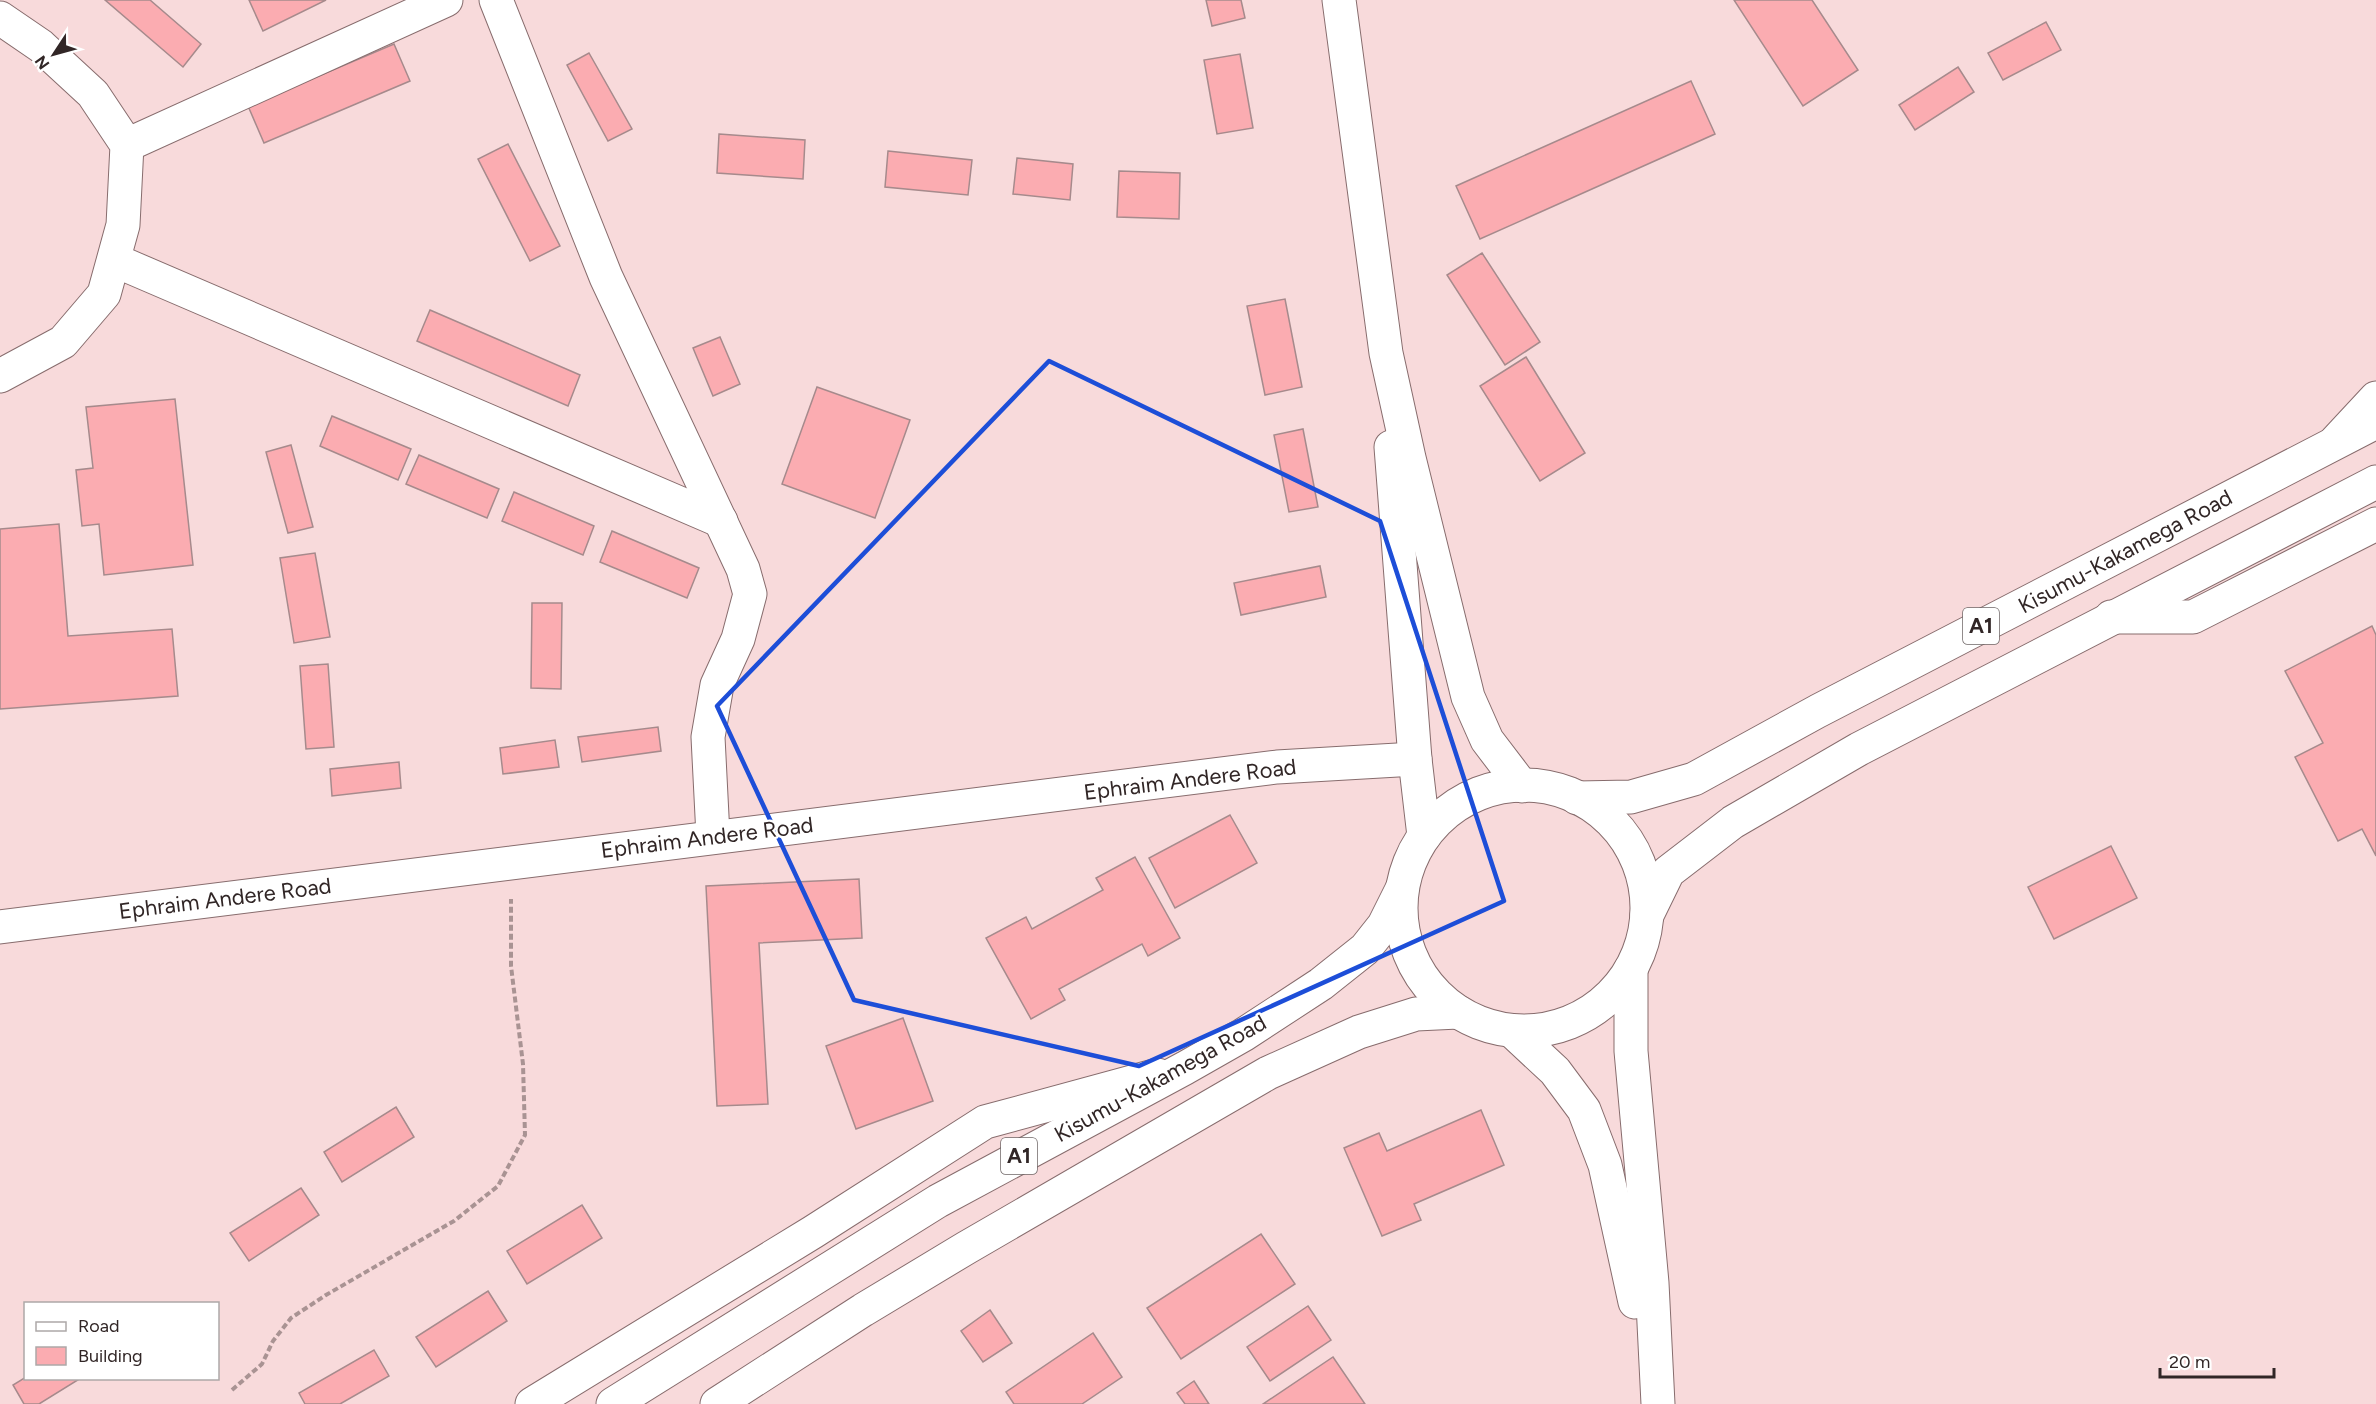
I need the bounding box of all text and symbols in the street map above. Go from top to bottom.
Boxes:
north arrow [24,24,84,84]
text: N [31,52,54,73]
street label: Kisumu-Kakamega Road [2014,484,2237,619]
road number: A1 [1963,608,1999,644]
street label: Ephraim Andere Road [1082,753,1298,806]
street label: Ephraim Andere Road [599,811,815,864]
street label: Ephraim Andere Road [117,872,333,925]
street label: Kisumu-Kakamega Road [1049,1009,1271,1148]
road number: A1 [1001,1138,1037,1174]
legend [24,1302,219,1380]
text: Road [78,1315,119,1337]
scale bar [2160,1341,2274,1379]
text: Building [78,1345,143,1367]
text: 20 m [2169,1351,2210,1373]

